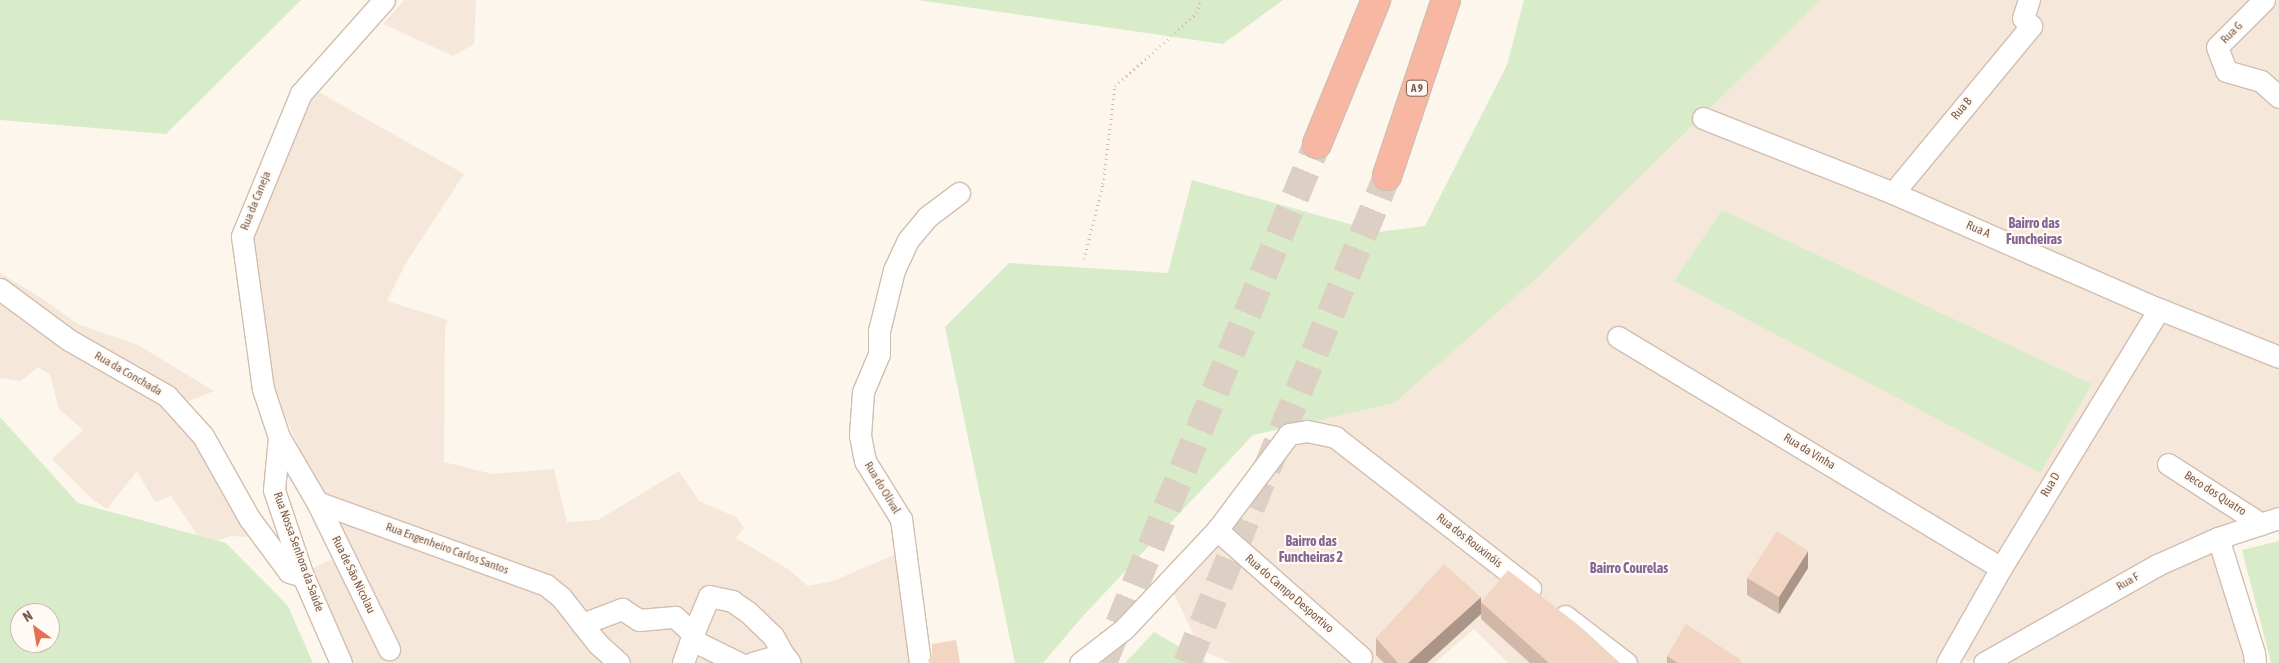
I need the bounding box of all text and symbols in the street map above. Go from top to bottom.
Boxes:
street label: Rua G [2218,19,2246,47]
road number: A 9 [1406,80,1428,96]
street label: Rua B [1949,95,1975,123]
street label: Rua da Caneja [238,169,274,233]
district label: Bairro das Funcheiras [2006,215,2062,248]
street label: Rua A [1964,218,1992,242]
street label: Rua da Conchada [92,349,164,399]
street label: Rua da Vinha [1781,431,1837,473]
street label: Rua do Olival [861,459,903,517]
street label: Beco dos Quatro [2181,469,2249,519]
street label: Rua D [2038,470,2064,500]
street label: Rua Nossa Senhora da Saúde [270,490,326,614]
street label: Rua dos Rouxinóis [1433,511,1505,571]
street label: Rua Engenheiro Carlos Santos [384,520,510,578]
district label: Bairro das Funcheiras 2 [1279,533,1343,566]
street label: Rua de São Nicolau [328,534,378,616]
street label: Rua do Campo Desportivo [1242,552,1336,636]
district label: Bairro Courelas [1590,560,1668,576]
street label: Rua F [2114,570,2142,594]
north arrow [10,603,60,653]
text: N [20,607,35,625]

